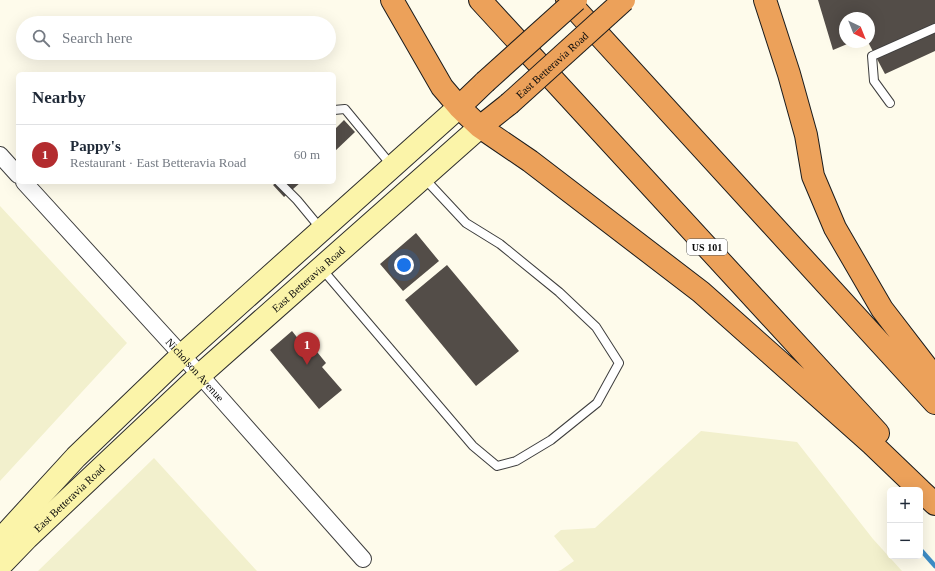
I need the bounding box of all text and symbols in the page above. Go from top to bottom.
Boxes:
north arrow [839,12,875,48]
search box [16,16,336,60]
icon: search [30,27,52,49]
street label: East Betteravia Road [514,29,591,101]
text: Search here [62,30,132,46]
text: Nearby [32,88,86,107]
text: Pappy's [70,138,121,154]
text: 1 [42,147,48,162]
text: 60 m [294,147,320,162]
text: Restaurant · East Betteravia Road [70,155,246,170]
road number: US 101 [687,239,727,255]
street label: East Betteravia Road [269,244,347,315]
your location [394,255,414,275]
pin: 1 [294,332,320,365]
street label: Nicholson Avenue [163,336,227,404]
street label: East Betteravia Road [31,462,108,534]
map controls [887,487,923,559]
button: + [887,487,923,523]
button: − [887,523,923,559]

